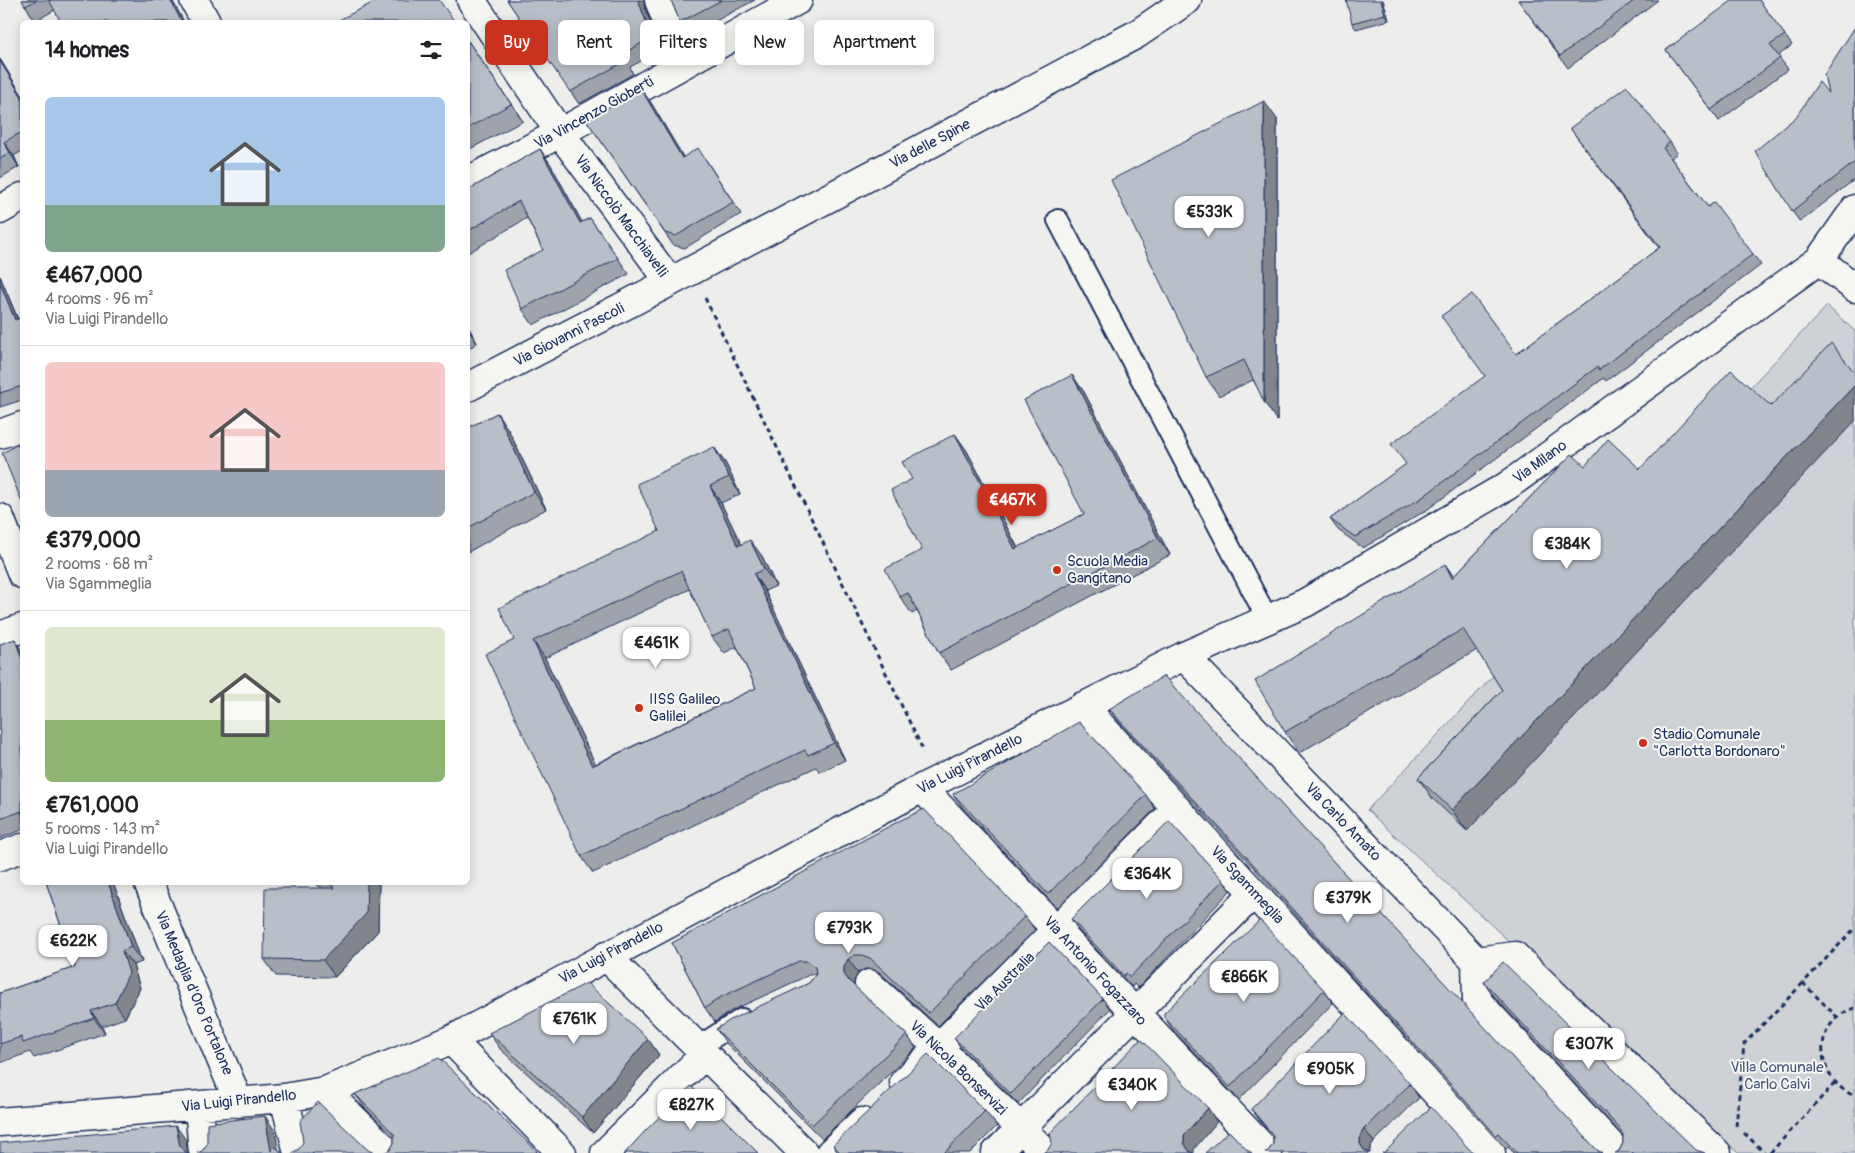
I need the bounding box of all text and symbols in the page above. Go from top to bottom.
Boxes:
chip: Buy [485,20,548,65]
chip: Rent [558,20,630,65]
chip: Filters [640,20,725,65]
chip: New [735,20,804,65]
chip: Apartment [814,20,934,65]
icon: filters [417,36,445,64]
text: 14 homes [45,37,129,64]
street label: Via Vincenzo Gioberti [531,72,657,154]
street label: Via delle Spine [886,114,974,173]
icon: home [200,129,290,219]
street label: Via Niccolò Macchiavelli [570,151,672,281]
pin: €533K [1174,196,1244,238]
text: €533K [1186,202,1232,222]
text: €467,000 [45,262,143,289]
text: 4 rooms · 96 m² [45,289,154,309]
street label: Via Giovanni Pascoli [510,299,628,371]
text: Via Luigi Pirandello [45,309,168,329]
icon: home [200,395,290,485]
street label: Via Milano [1509,436,1571,488]
pin: €467K [977,484,1047,526]
text: €467K [988,490,1036,510]
text: €379,000 [45,527,141,554]
pin: €384K [1532,528,1602,570]
text: €384K [1544,534,1590,554]
place label: Scuola Media Gangitano [1067,552,1148,588]
text: 2 rooms · 68 m² [45,554,153,574]
marker: Scuola Media Gangitano [1051,564,1063,576]
text: Via Sgammeglia [45,574,152,594]
pin: €461K [621,626,691,669]
text: €461K [633,633,679,653]
icon: home [200,660,290,750]
place label: IISS Galileo Galilei [649,690,720,726]
marker: IISS Galileo Galilei [633,702,645,714]
place label: Stadio Comunale "Carlotta Bordonaro" [1653,725,1786,761]
street label: Via Luigi Pirandello [914,729,1026,799]
marker: Stadio Comunale "Carlotta Bordonaro" [1637,737,1649,749]
street label: Via Carlo Amato [1301,779,1385,865]
text: €761,000 [45,792,139,819]
text: 5 rooms · 143 m² [45,819,160,839]
text: Via Luigi Pirandello [45,839,168,859]
street label: Via Sgammeglia [1206,842,1288,928]
pin: €364K [1112,858,1182,900]
text: €364K [1123,864,1171,884]
pin: €379K [1313,882,1383,924]
text: €379K [1325,888,1371,908]
street label: Via Medaglia d'Oro Portalone [151,908,238,1079]
pin: €793K [814,912,884,954]
street label: Via Antonio Fogazzaro [1039,912,1151,1030]
street label: Via Luigi Pirandello [556,918,666,988]
text: €793K [826,918,872,938]
pin: €622K [38,924,108,967]
text: €622K [49,931,97,951]
street label: Via Australia [971,948,1039,1016]
pin: €866K [1209,960,1279,1003]
text: €866K [1221,967,1267,987]
pin: €761K [539,1002,609,1045]
text: €761K [552,1009,596,1029]
street label: Via Nicola Bonservizi [905,1017,1011,1120]
pin: €307K [1554,1028,1624,1070]
text: €307K [1565,1034,1613,1054]
pin: €905K [1295,1052,1365,1095]
park label: Villa Comunale Carlo Calvi [1730,1058,1824,1094]
text: €905K [1306,1059,1354,1079]
pin: €340K [1097,1068,1167,1111]
text: €340K [1107,1075,1157,1095]
street label: Via Luigi Pirandello [181,1086,297,1116]
pin: €827K [656,1088,726,1131]
text: €827K [668,1095,714,1115]

